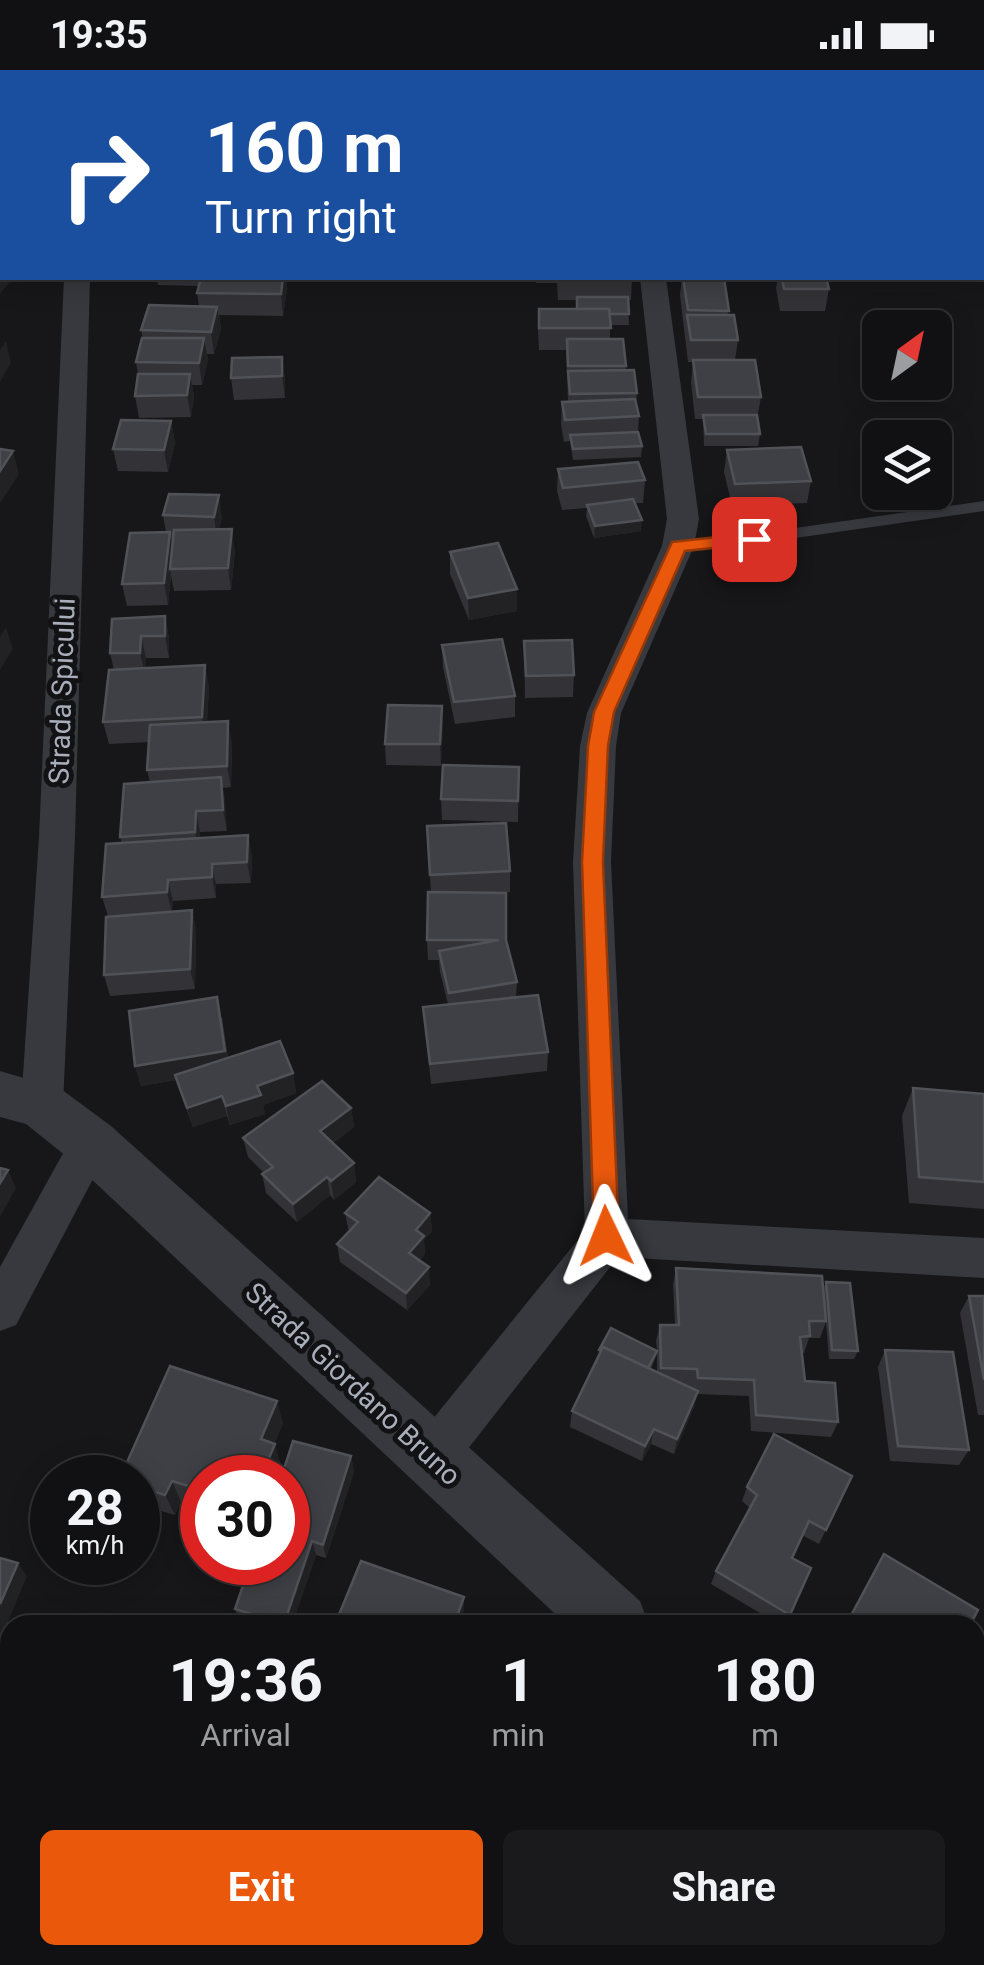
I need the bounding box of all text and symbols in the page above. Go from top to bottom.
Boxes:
text: 19:35 [50,13,148,57]
text: 160 m [205,107,404,189]
icon: right [40,110,170,240]
text: Turn right [205,191,397,244]
north arrow [862,310,952,400]
map controls [862,310,952,510]
button: layers [862,420,952,510]
pin [712,497,797,582]
icon: arrive [727,512,782,567]
street label: Strada Spicului [42,597,82,785]
position arrow [554,1184,658,1288]
street label: Strada Giordano Bruno [239,1276,467,1492]
speed limit sign: 30 [180,1455,310,1585]
text: 28 [66,1479,124,1537]
text: km/h [66,1531,124,1560]
text: 19:36 [168,1645,323,1716]
text: 1 [501,1645,535,1716]
text: 180 [713,1645,817,1716]
text: Arrival [200,1716,291,1754]
text: min [491,1716,545,1754]
text: m [751,1716,779,1754]
button: Exit [40,1830,483,1945]
button: Share [503,1830,945,1945]

